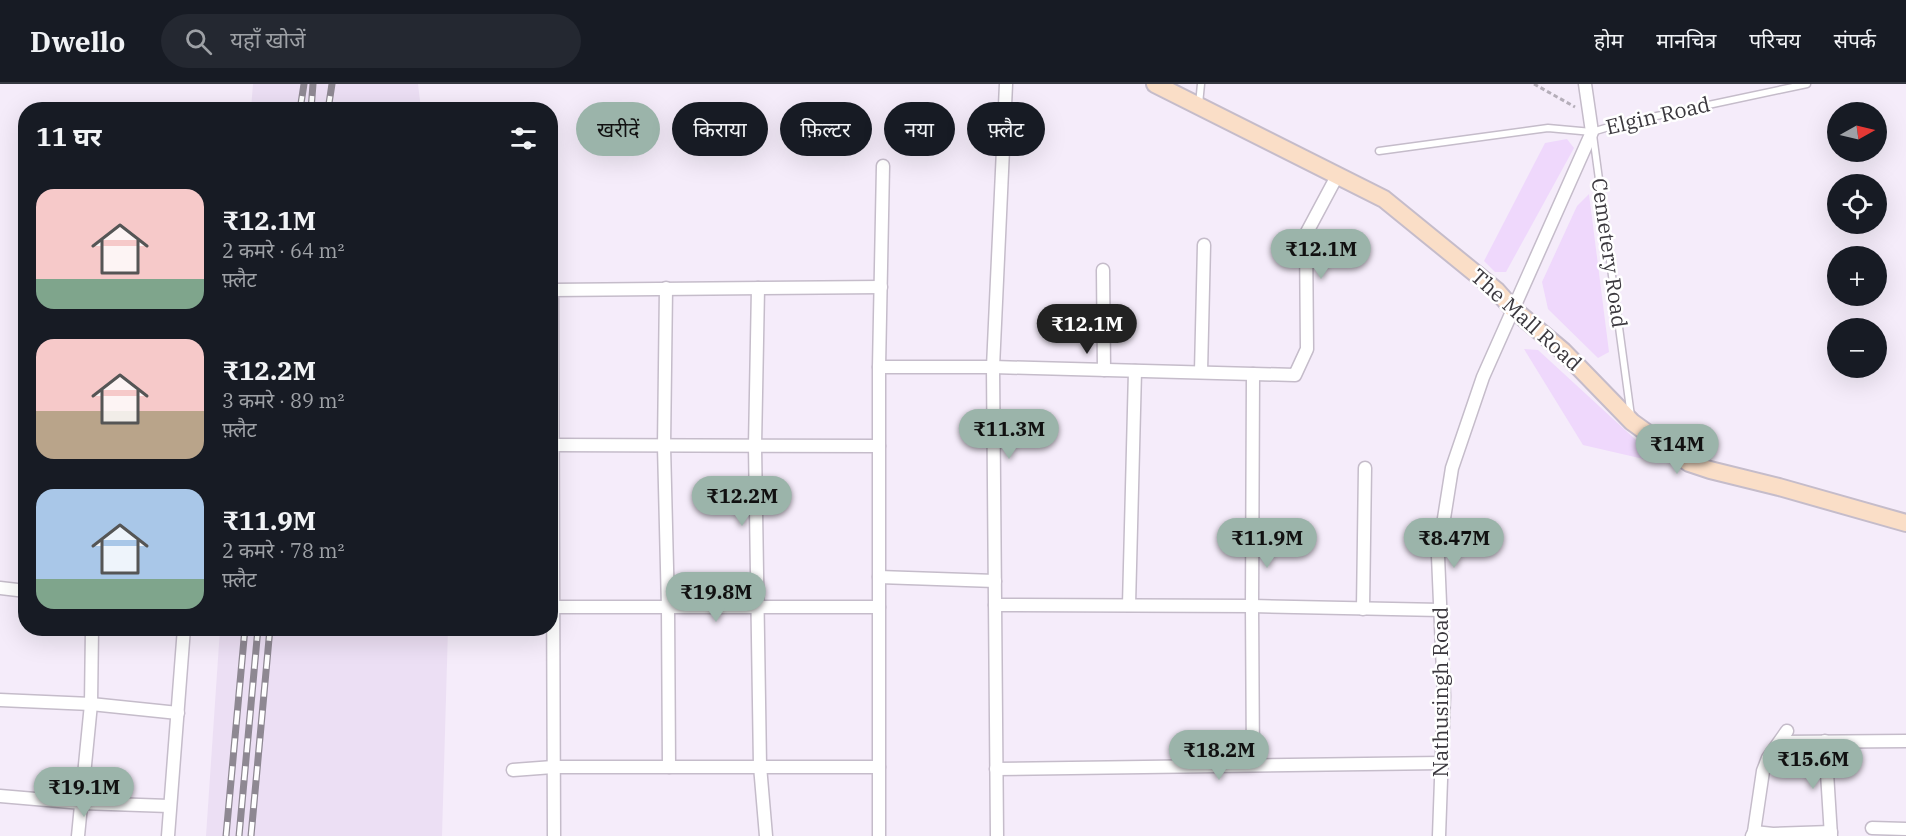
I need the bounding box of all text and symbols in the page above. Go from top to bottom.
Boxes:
search box [161,14,581,68]
text: Dwello [30,23,125,60]
icon: search [182,25,215,58]
text: यहाँ खोजें [230,25,306,54]
text: होम [1594,26,1623,54]
text: मानचित्र [1656,26,1716,54]
text: परिचय [1749,26,1801,54]
text: संपर्क [1834,26,1876,54]
street label: Elgin Road [1603,89,1713,141]
chip: खरीदें [576,102,660,156]
chip: किराया [672,102,768,156]
chip: फ़िल्टर [780,102,872,156]
chip: नया [884,102,955,156]
chip: फ़्लैट [967,102,1045,156]
north arrow [1827,102,1887,162]
map controls [1827,102,1887,378]
text: 11 घर [36,119,102,153]
icon: filters [507,122,540,155]
button: locate [1827,174,1887,234]
street label: Cemetery Road [1586,176,1634,330]
text: ₹12.1M [222,203,316,237]
icon: home [84,213,156,285]
pin: ₹12.1M [1272,229,1370,280]
text: ₹12.1M [1285,235,1357,262]
text: 2 कमरे · 64 m² [222,237,345,264]
button: + [1827,246,1887,306]
street label: The Mall Road [1465,262,1588,377]
text: फ़्लैट [222,266,257,293]
pin: ₹12.1M [1038,304,1136,355]
text: ₹12.1M [1051,310,1123,337]
button: − [1827,318,1887,378]
text: ₹12.2M [222,353,316,387]
icon: home [84,363,156,435]
text: 3 कमरे · 89 m² [222,387,345,414]
pin: ₹11.3M [960,409,1058,460]
text: ₹11.3M [973,415,1045,442]
text: फ़्लैट [222,416,257,443]
pin: ₹14M [1641,424,1713,475]
text: ₹14M [1650,430,1704,457]
pin: ₹12.2M [693,476,791,527]
text: ₹12.2M [706,482,778,509]
text: ₹11.9M [222,503,316,537]
icon: home [84,513,156,585]
pin: ₹11.9M [1218,518,1316,569]
pin: ₹8.47M [1405,518,1503,569]
text: ₹11.9M [1231,524,1303,551]
text: ₹8.47M [1418,524,1490,551]
text: 2 कमरे · 78 m² [222,537,345,564]
text: फ़्लैट [222,566,257,593]
pin: ₹19.8M [667,572,765,623]
text: ₹19.8M [680,578,752,605]
street label: Nathusingh Road [1426,606,1454,777]
pin: ₹18.2M [1170,730,1268,781]
text: ₹18.2M [1183,736,1255,763]
pin: ₹15.6M [1764,739,1862,790]
text: ₹15.6M [1777,745,1849,772]
pin: ₹19.1M [35,767,133,818]
text: ₹19.1M [48,773,120,800]

